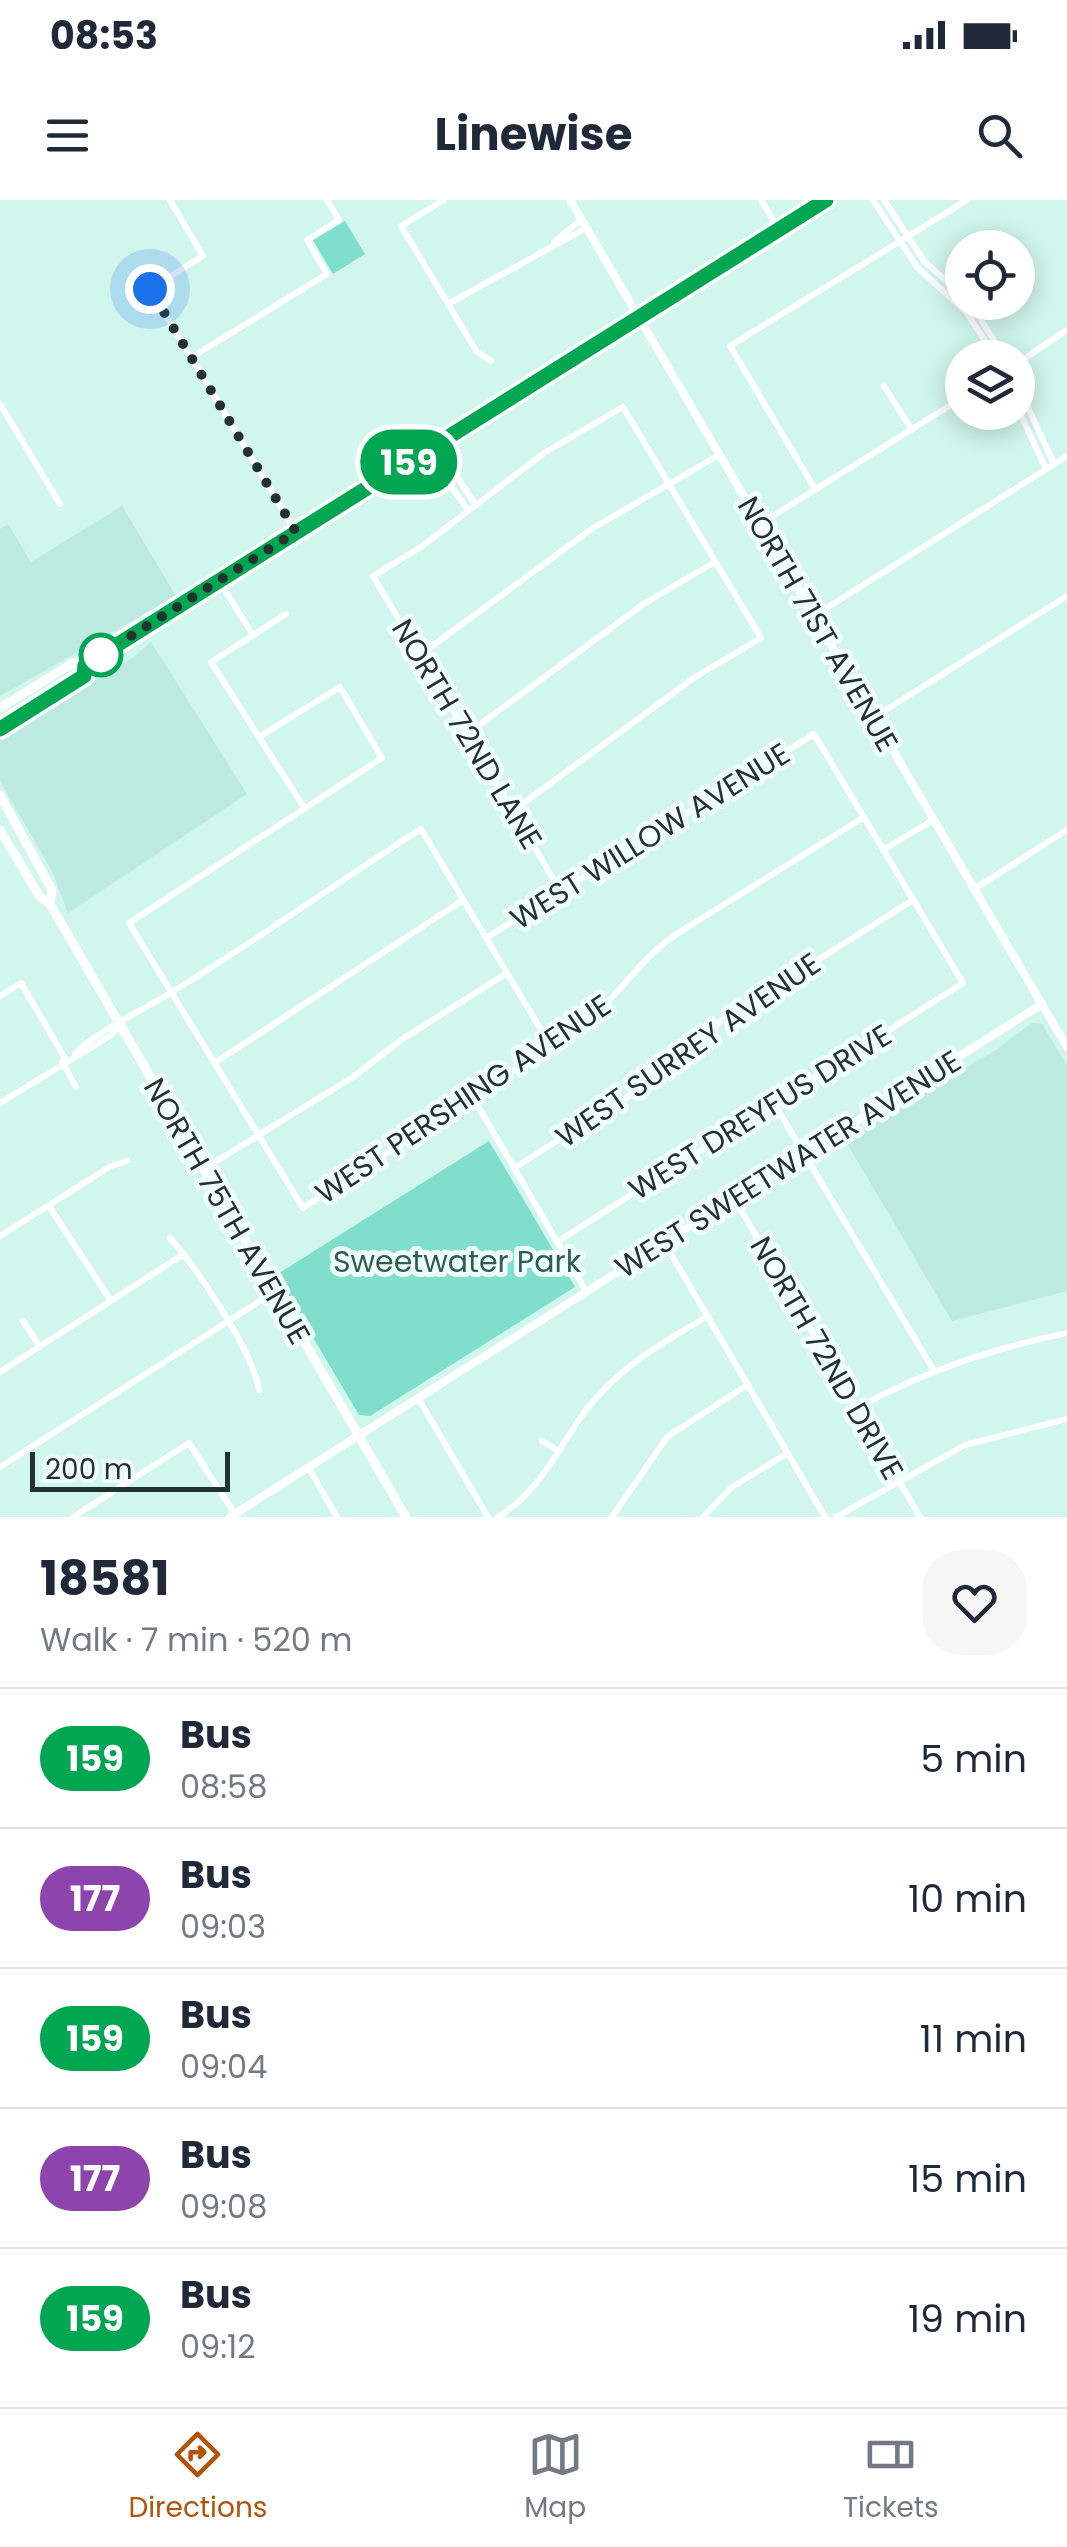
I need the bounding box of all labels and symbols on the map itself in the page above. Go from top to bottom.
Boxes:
your location [125,264,175,314]
line badge: 159 [352,430,466,494]
street label: NORTH 71ST AVENUE [727,488,909,760]
street label: NORTH 72ND LANE [381,611,553,857]
unlabelled marker [80,634,122,676]
street label: WEST WILLOW AVENUE [502,732,798,940]
street label: WEST SURREY AVENUE [547,942,829,1158]
street label: WEST PERSHING AVENUE [307,984,619,1214]
street label: WEST DREYFUS DRIVE [620,1014,900,1210]
street label: WEST SWEETWATER AVENUE [607,1040,969,1288]
street label: NORTH 75TH AVENUE [133,1070,321,1352]
street label: NORTH 72ND DRIVE [740,1228,914,1488]
park label: Sweetwater Park [333,1240,582,1283]
scale bar [30,1447,230,1492]

